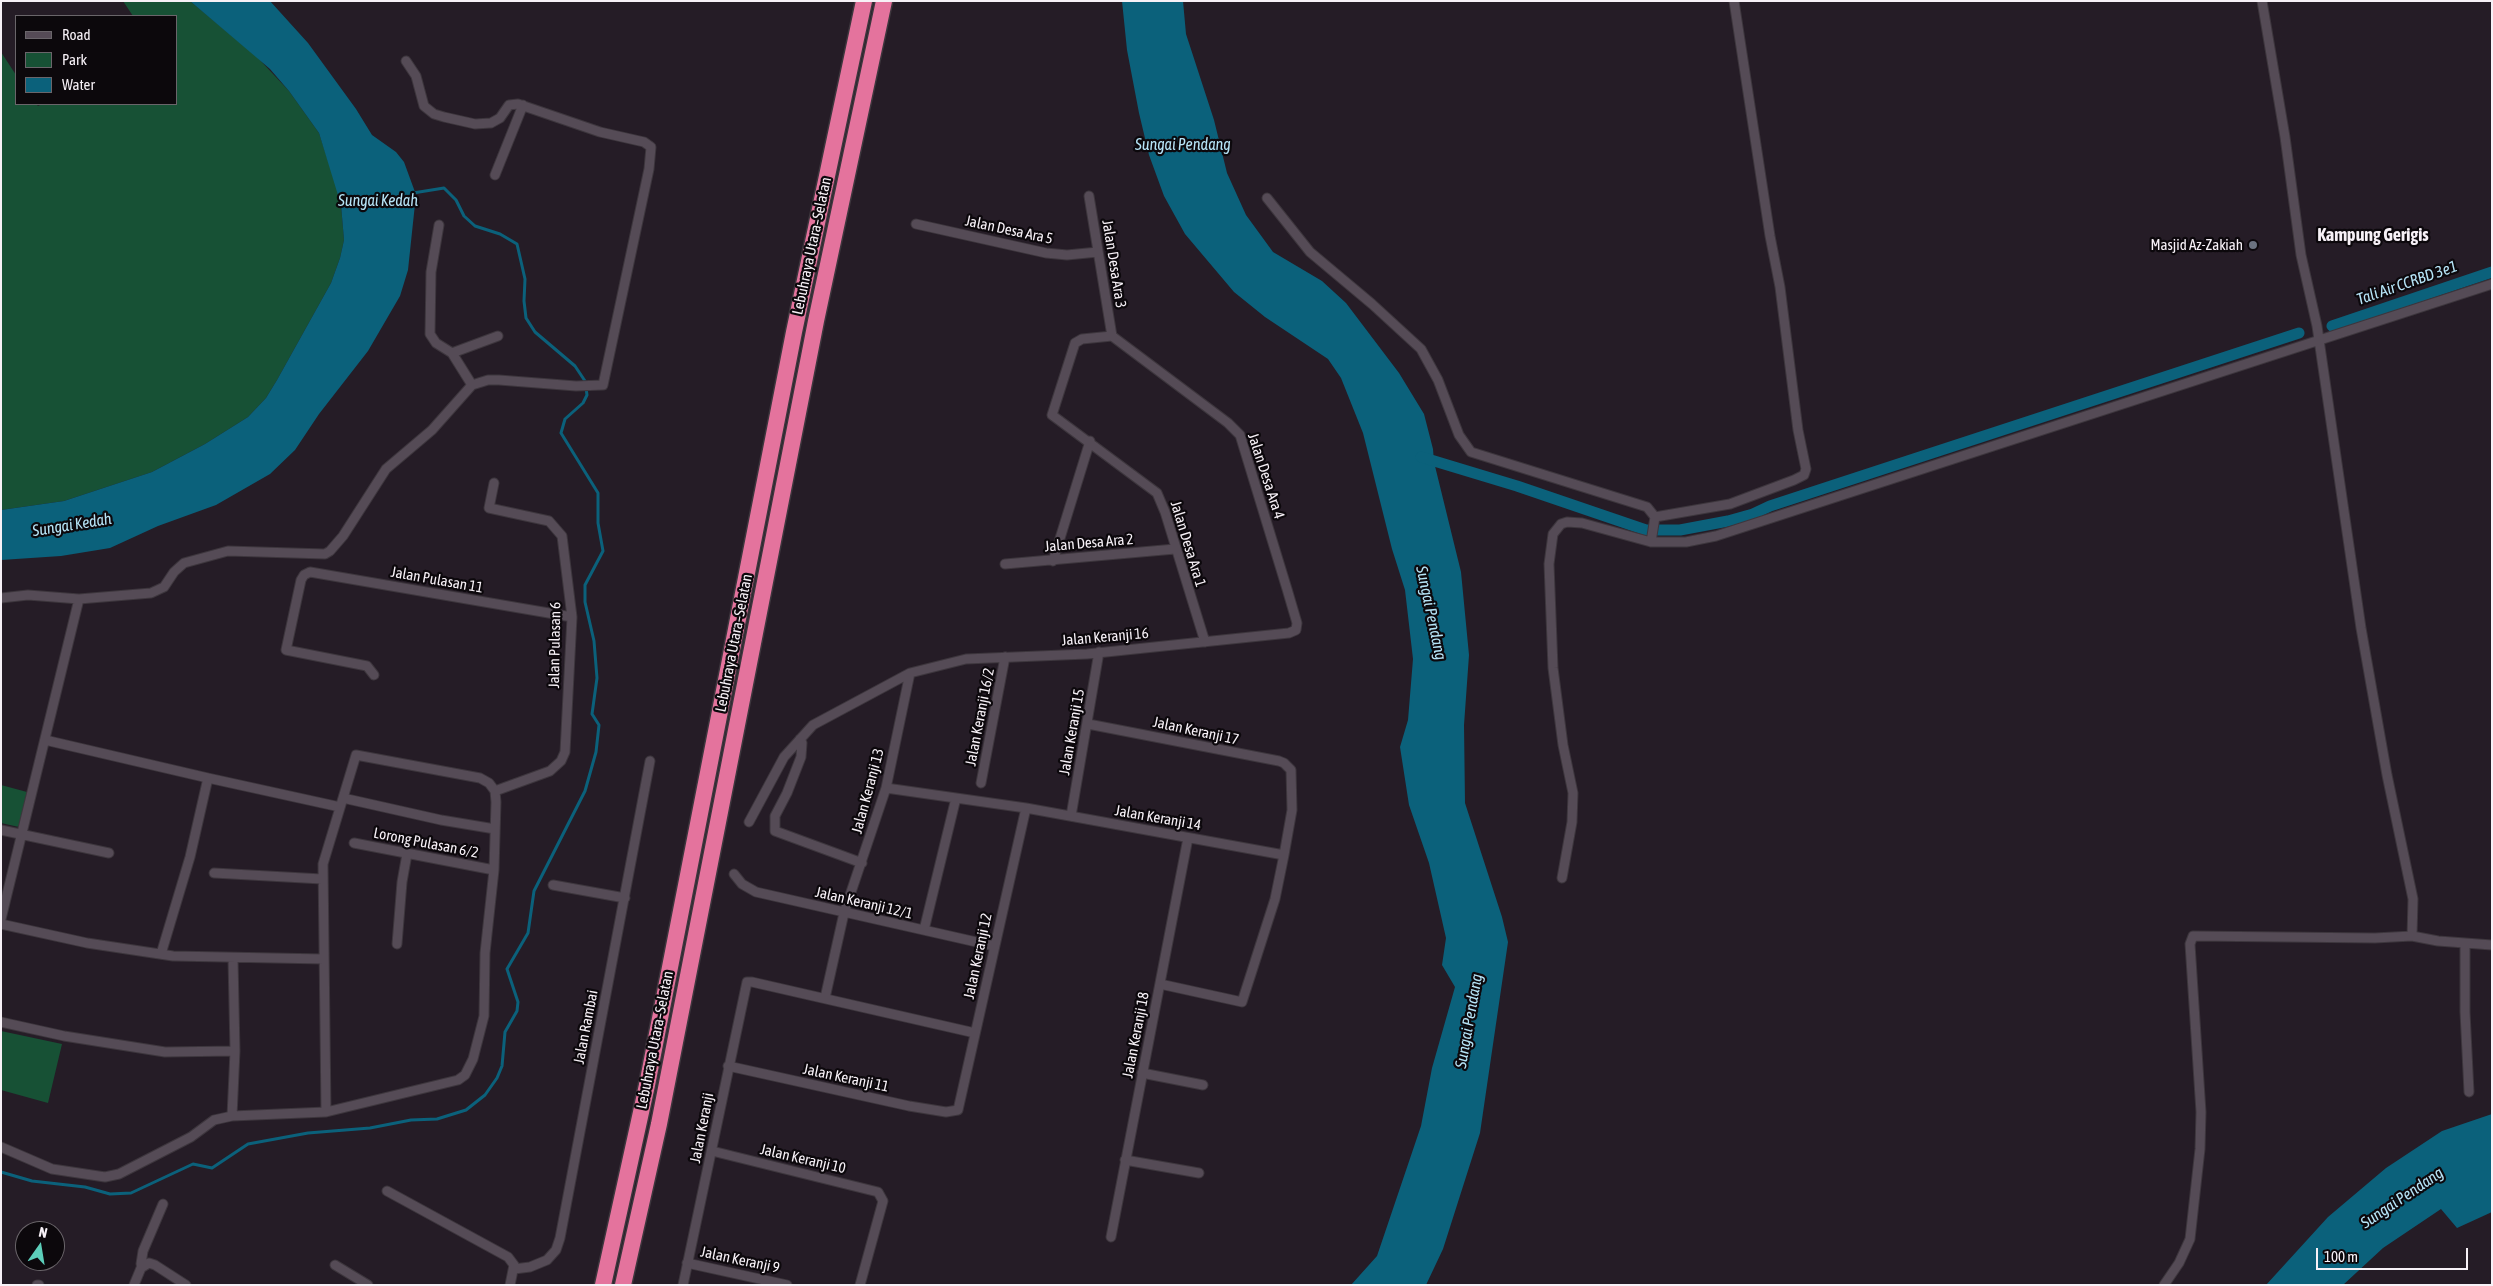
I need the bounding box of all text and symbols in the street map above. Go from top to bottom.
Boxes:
legend [15,15,178,105]
text: Road [62,26,91,43]
text: Park [62,51,87,68]
text: Water [62,76,95,93]
water label: Sungai Pendang [1135,135,1231,155]
street label: Lebuhraya Utara–Selatan [789,176,835,316]
water label: Sungai Kedah [338,191,418,211]
street label: Jalan Desa Ara 5 [964,212,1054,248]
street label: Jalan Desa Ara 3 [1098,219,1130,309]
district label: Kampung Gerigis [2317,224,2429,246]
place label: Masjid Az-Zakiah [2151,236,2243,254]
marker: Masjid Az-Zakiah [2247,239,2259,251]
water label: Tali Air CCRBD 3e1 [2354,257,2460,309]
street label: Jalan Desa Ara 4 [1244,431,1288,521]
street label: Jalan Desa Ara 1 [1166,499,1210,589]
water label: Sungai Kedah [31,509,113,541]
street label: Jalan Desa Ara 2 [1044,530,1134,556]
street label: Jalan Pulasan 11 [389,563,485,597]
water label: Sungai Pendang [1412,564,1450,662]
street label: Lebuhraya Utara–Selatan [712,572,756,714]
street label: Jalan Pulasan 6 [545,602,565,688]
street label: Jalan Keranji 16 [1061,624,1149,650]
street label: Jalan Keranji 16/2 [962,666,998,768]
street label: Jalan Keranji 15 [1056,687,1088,777]
street label: Jalan Keranji 17 [1151,713,1241,749]
street label: Jalan Keranji 13 [848,746,888,836]
street label: Jalan Keranji 14 [1113,802,1203,834]
street label: Lorong Pulasan 6/2 [372,824,480,862]
street label: Jalan Keranji 12/1 [814,883,914,923]
street label: Jalan Keranji 12 [960,911,996,1001]
street label: Lebuhraya Utara–Selatan [633,969,677,1111]
water label: Sungai Pendang [1451,972,1487,1070]
street label: Jalan Rambai [570,989,602,1065]
street label: Jalan Keranji 18 [1119,990,1153,1080]
street label: Jalan Keranji 11 [801,1060,891,1096]
street label: Jalan Keranji [686,1091,718,1165]
street label: Jalan Keranji 10 [758,1140,848,1178]
water label: Sungai Pendang [2357,1163,2447,1233]
north arrow [15,1221,65,1271]
text: N [37,1224,49,1241]
scale bar [2318,1238,2470,1270]
street label: Jalan Keranji 9 [699,1243,781,1277]
text: 100 m [2324,1248,2358,1265]

